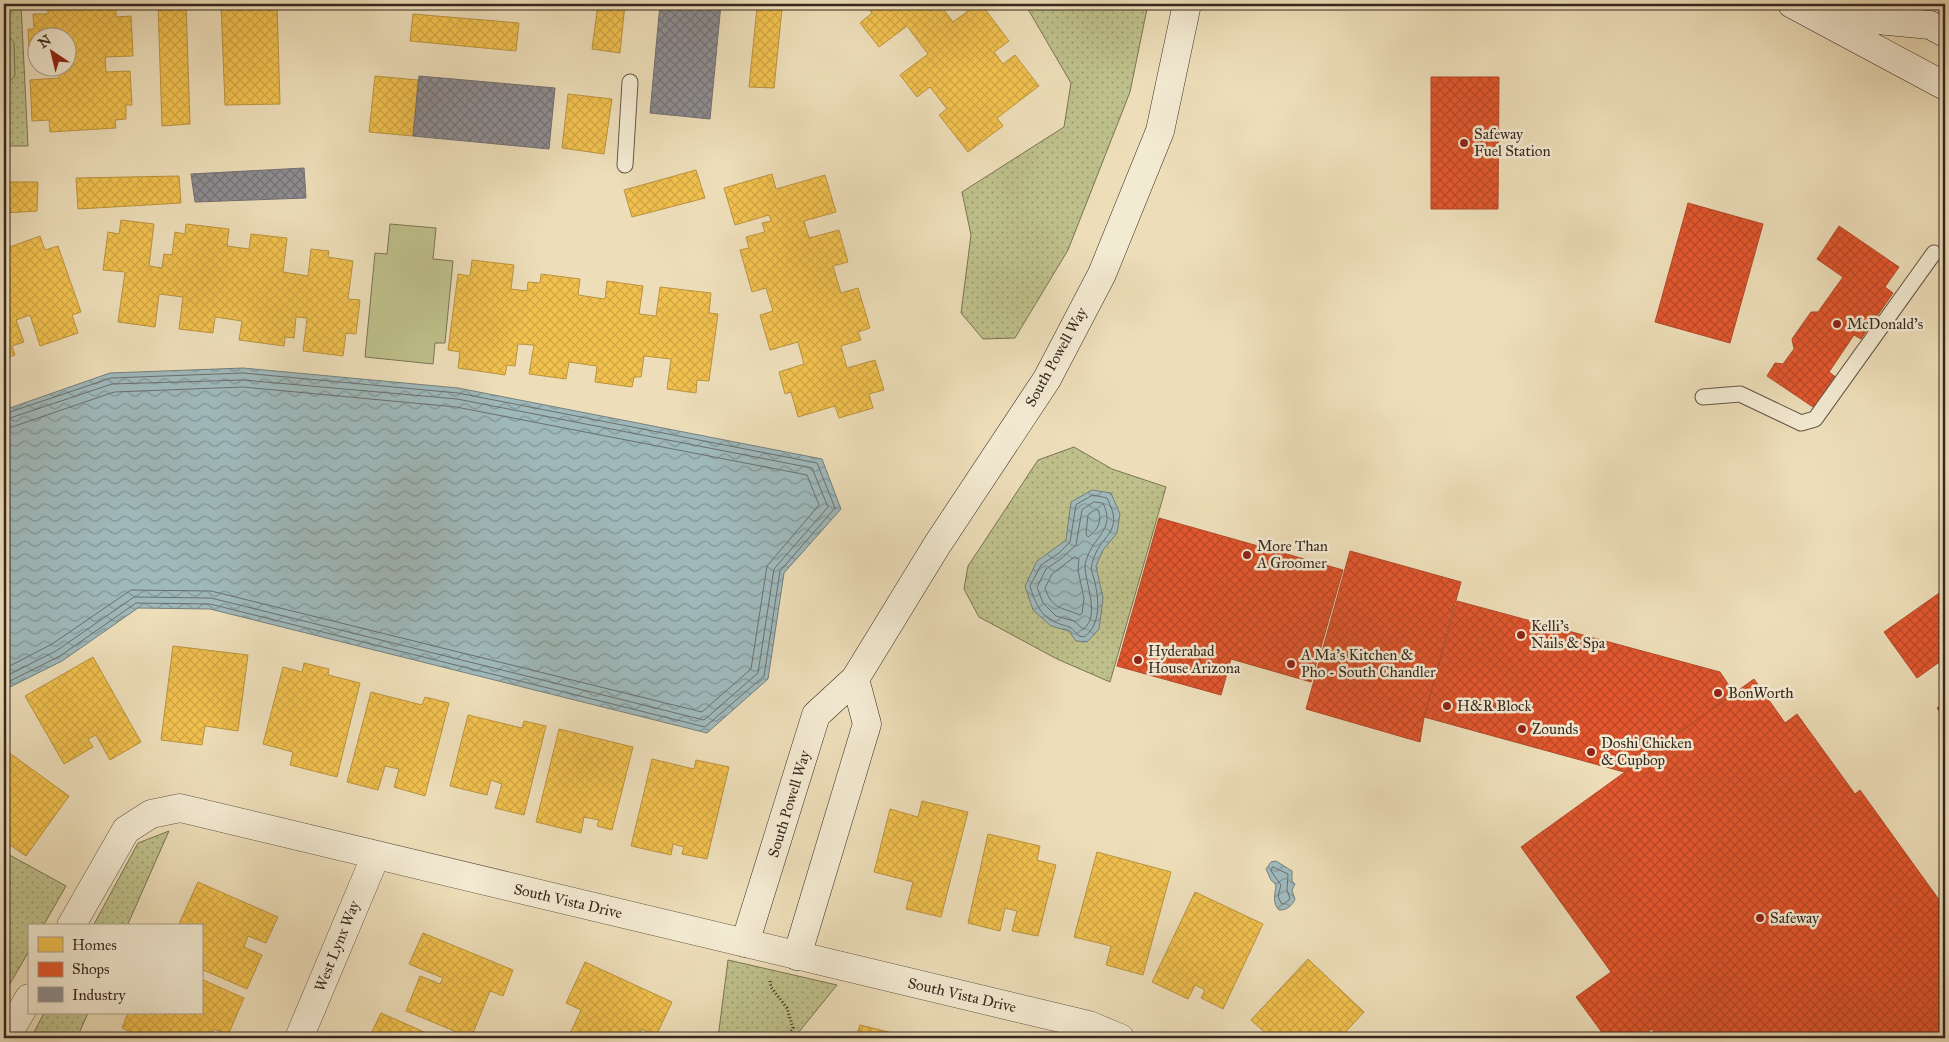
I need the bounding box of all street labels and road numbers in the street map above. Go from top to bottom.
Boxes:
street label: South Powell Way [1021,303,1091,410]
street label: South Powell Way [764,747,814,860]
street label: South Vista Drive [512,880,624,922]
street label: West Lynx Way [311,897,364,994]
street label: South Vista Drive [906,974,1018,1016]

